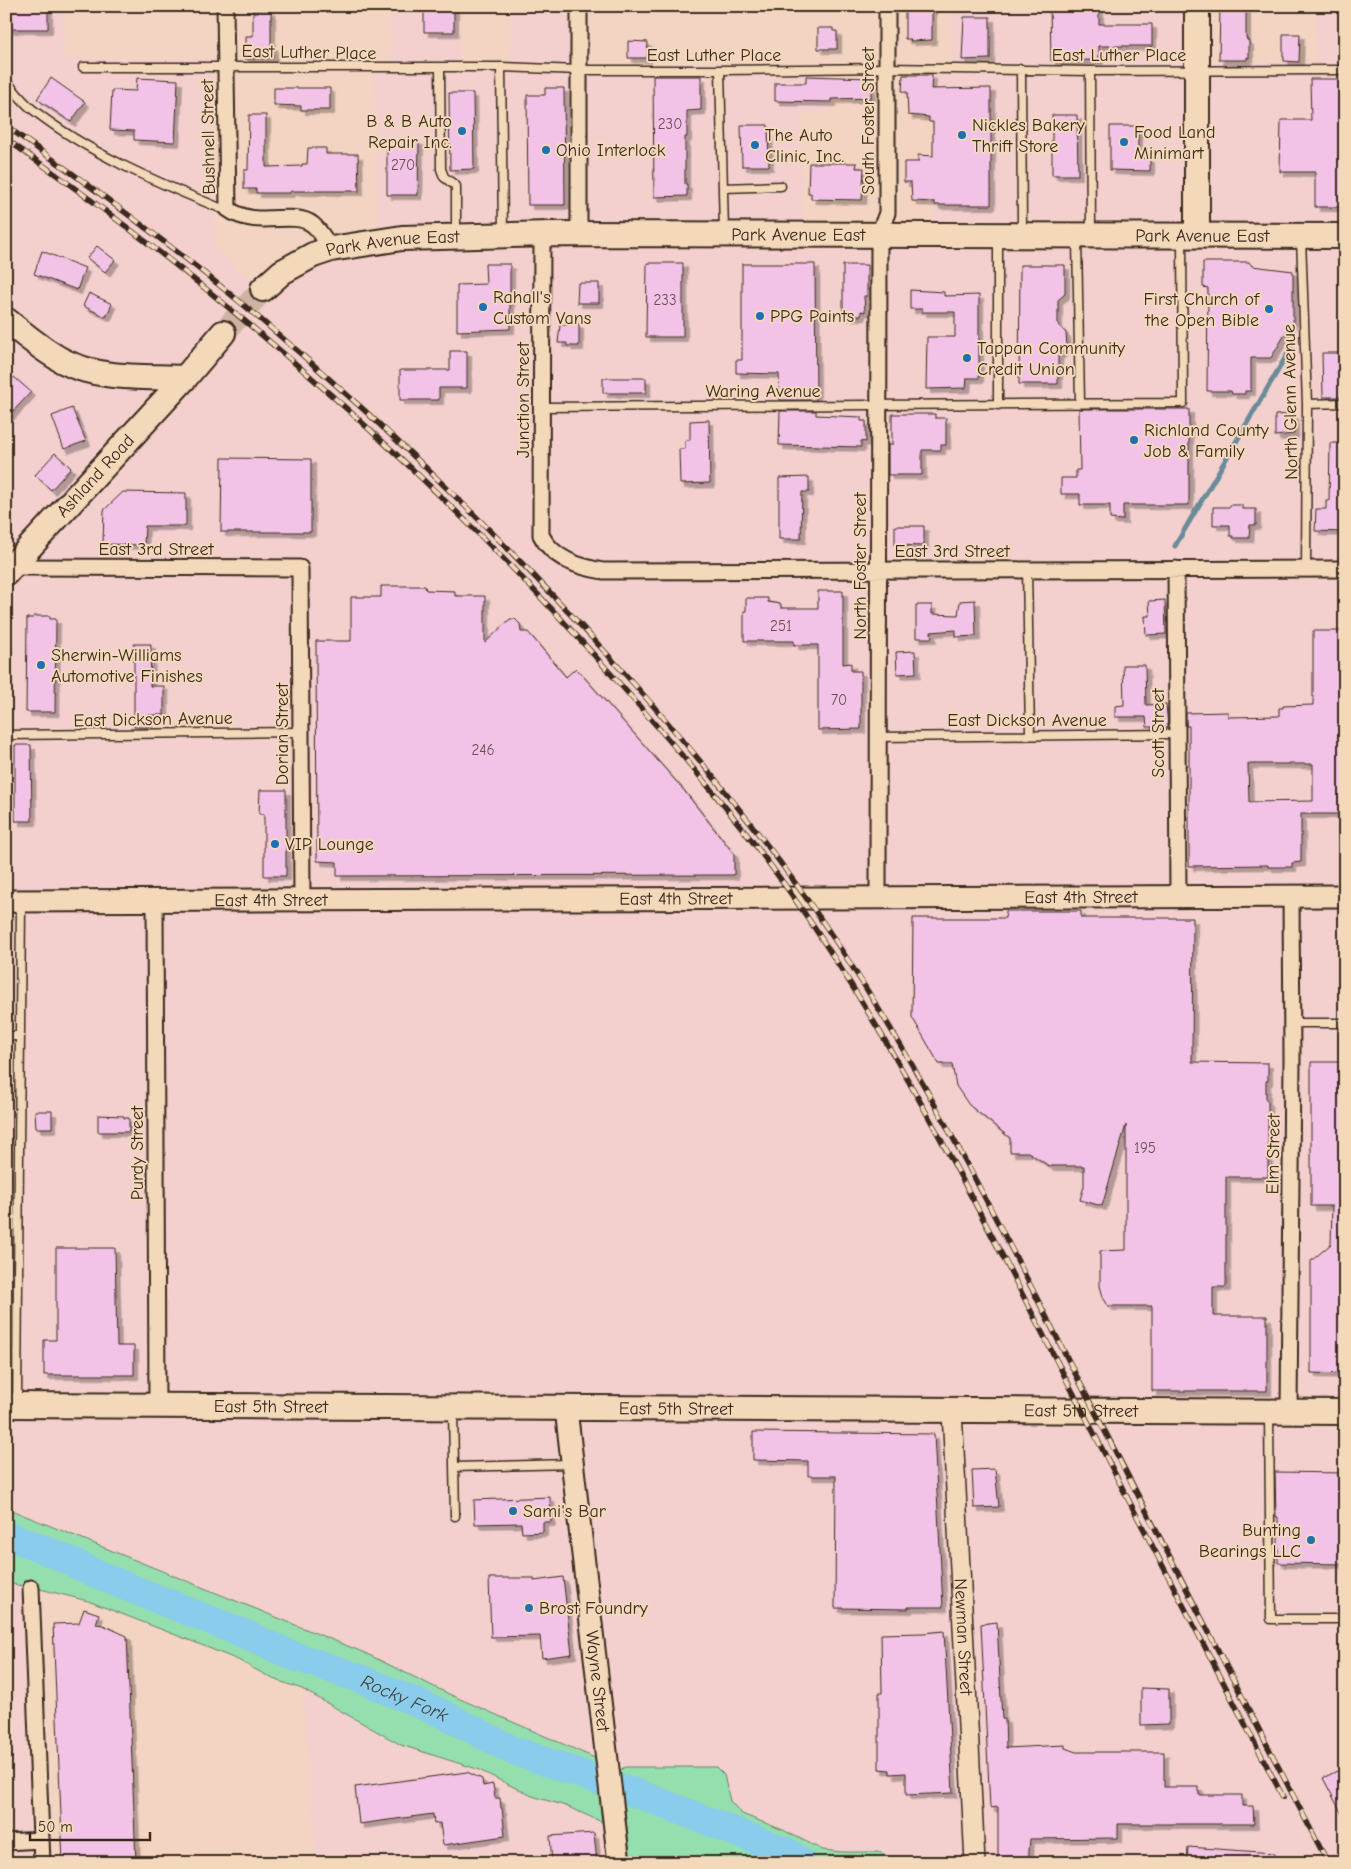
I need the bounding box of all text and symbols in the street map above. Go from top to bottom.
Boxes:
street label: East Luther Place [241,41,377,64]
street label: East Luther Place [647,45,781,66]
street label: East Luther Place [1052,45,1186,66]
street label: South Foster Street [858,46,879,195]
street label: Bushnell Street [197,78,220,195]
place label: B & B Auto Repair Inc. [366,111,452,153]
house number: 230 [658,115,682,133]
place label: Nickles Bakery Thrift Store [972,115,1086,157]
place label: Food Land Minimart [1134,122,1215,164]
marker: B & B Auto Repair Inc. [456,125,468,137]
place label: The Auto Clinic, Inc. [765,125,844,167]
marker: Nickles Bakery Thrift Store [956,129,968,141]
marker: Food Land Minimart [1118,136,1130,148]
marker: The Auto Clinic, Inc. [749,139,761,151]
place label: Ohio Interlock [556,140,666,161]
marker: Ohio Interlock [540,144,552,156]
house number: 270 [391,156,415,174]
street label: Park Avenue East [731,224,866,246]
street label: Park Avenue East [1135,225,1270,247]
street label: Park Avenue East [323,226,461,261]
place label: Rahall's Custom Vans [493,287,591,329]
place label: First Church of the Open Bible [1143,289,1260,331]
house number: 233 [653,291,677,309]
marker: Rahall's Custom Vans [477,301,489,313]
marker: First Church of the Open Bible [1263,303,1275,315]
place label: PPG Paints [770,306,854,327]
marker: PPG Paints [754,310,766,322]
street label: North Glenn Avenue [1279,324,1302,480]
place label: Tappan Community Credit Union [977,338,1126,380]
street label: Junction Street [513,341,534,458]
marker: Tappan Community Credit Union [961,352,973,364]
street label: Waring Avenue [705,381,821,402]
place label: Richland County Job & Family [1144,420,1270,462]
street label: Ashland Road [52,430,139,522]
marker: Richland County Job & Family [1128,434,1140,446]
street label: North Foster Street [850,491,871,640]
street label: East 3rd Street [98,539,214,560]
street label: East 3rd Street [894,541,1010,562]
house number: 251 [770,617,792,635]
place label: Sherwin-Williams Automotive Finishes [51,645,203,687]
marker: Sherwin-Williams Automotive Finishes [35,659,47,671]
street label: Dorian Street [272,682,293,785]
street label: Scott Street [1148,687,1169,778]
house number: 70 [831,691,847,709]
street label: East Dickson Avenue [73,708,233,731]
street label: East Dickson Avenue [947,710,1107,731]
house number: 246 [471,741,495,759]
place label: VIP Lounge [285,834,374,855]
marker: VIP Lounge [269,838,281,850]
street label: East 4th Street [1024,887,1139,908]
street label: East 4th Street [619,888,734,910]
street label: East 4th Street [214,890,329,911]
street label: Purdy Street [127,1105,148,1200]
street label: Elm Street [1262,1113,1285,1195]
house number: 195 [1134,1139,1156,1157]
street label: East 5th Street [214,1396,329,1418]
street label: East 5th Street [619,1398,734,1420]
street label: East 5th Street [1024,1400,1139,1422]
place label: Sami's Bar [523,1501,607,1522]
marker: Sami's Bar [507,1505,519,1517]
place label: Bunting Bearings LLC [1199,1520,1301,1562]
marker: Bunting Bearings LLC [1305,1534,1317,1546]
street label: Newman Street [950,1578,976,1697]
place label: Brost Foundry [539,1598,649,1619]
marker: Brost Foundry [523,1602,535,1614]
street label: Wayne Street [581,1629,614,1734]
water label: Rocky Fork [358,1670,452,1727]
scale bar [30,1809,150,1841]
text: 50 m [38,1818,73,1836]

